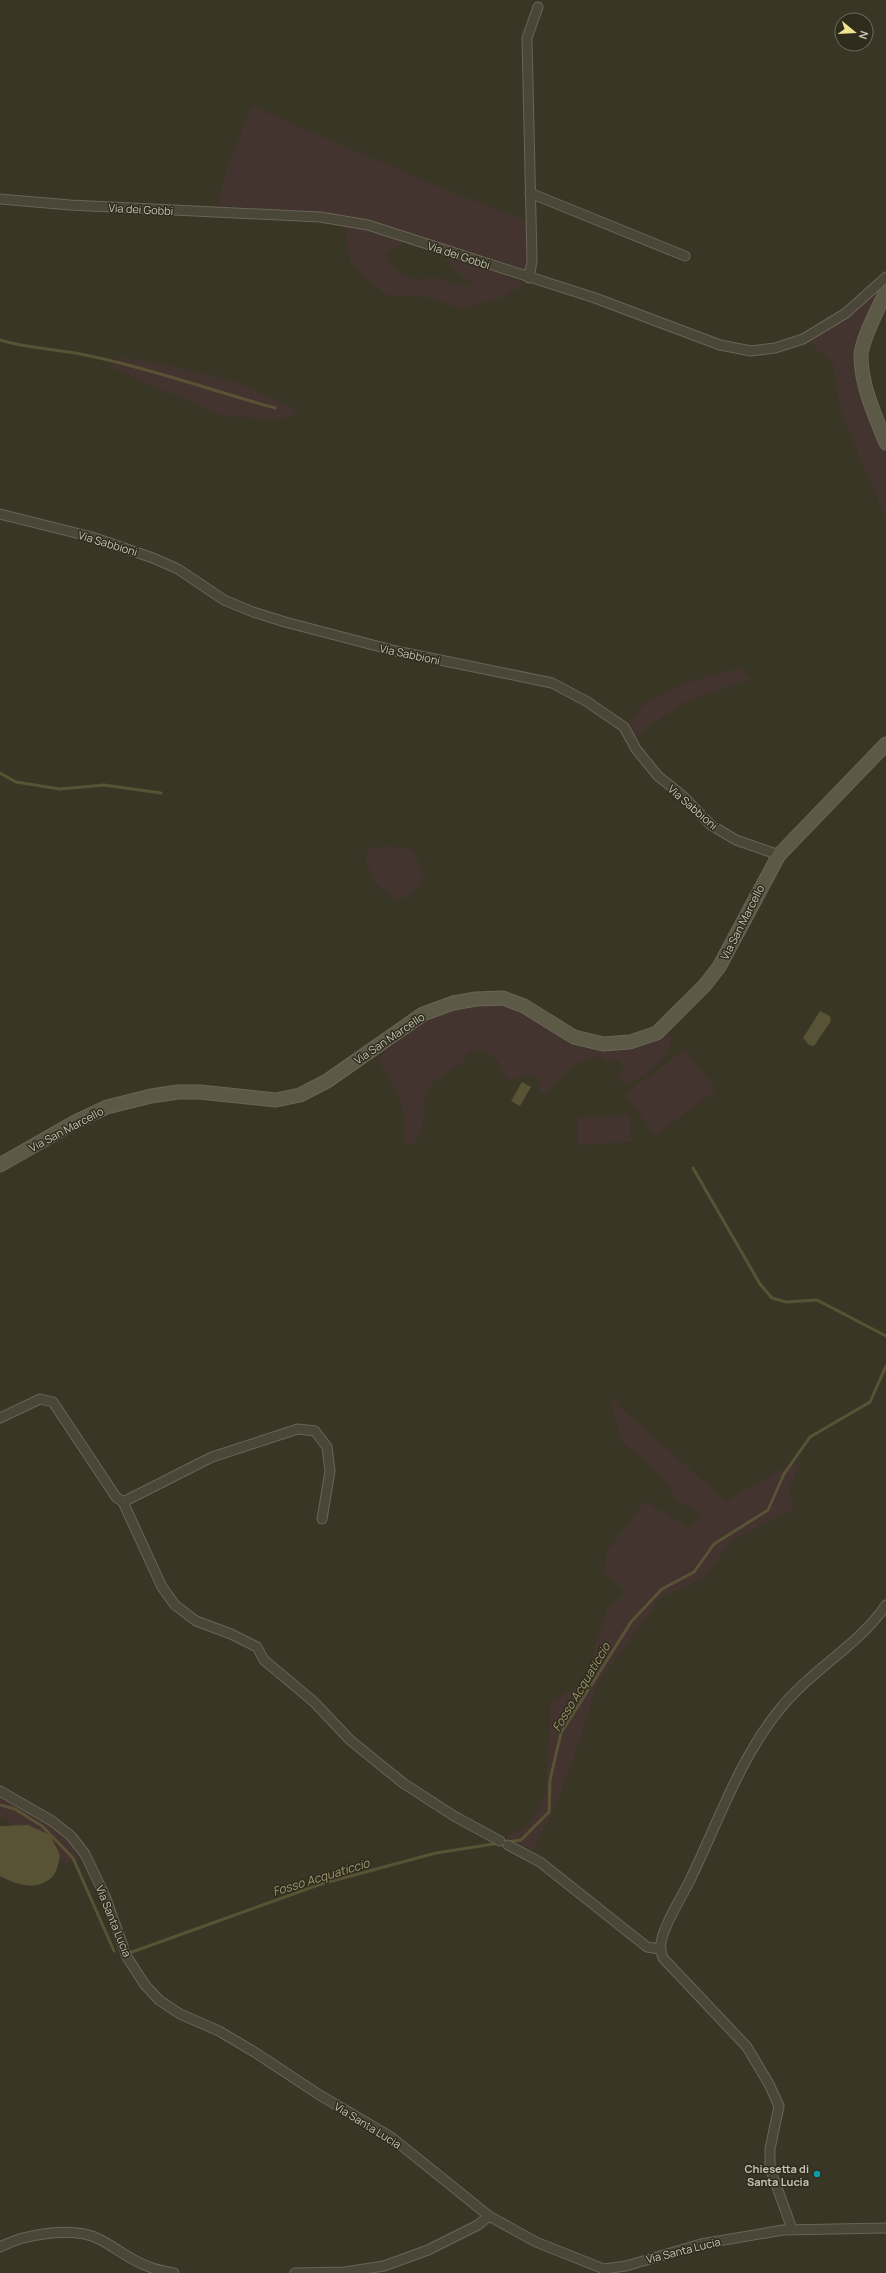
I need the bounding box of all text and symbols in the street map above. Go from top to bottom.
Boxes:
north arrow [834,12,874,52]
text: N [856,29,872,41]
street label: Via dei Gobbi [108,200,174,218]
street label: Via dei Gobbi [426,238,492,272]
street label: Via Sabbioni [76,527,140,559]
street label: Via Sabbioni [378,640,442,668]
street label: Via Sabbioni [665,781,721,833]
street label: Via San Marcello [717,882,768,962]
street label: Via San Marcello [351,1009,428,1067]
street label: Via San Marcello [26,1103,106,1155]
water label: Fosso Acquaticcio [548,1639,615,1734]
water label: Fosso Acquaticcio [270,1854,372,1900]
street label: Via Santa Lucia [93,1883,135,1959]
street label: Via Santa Lucia [332,2098,404,2152]
place label: Chiesetta di Santa Lucia [744,2161,809,2189]
marker: Chiesetta di Santa Lucia [812,2169,822,2179]
street label: Via Santa Lucia [644,2234,722,2266]

